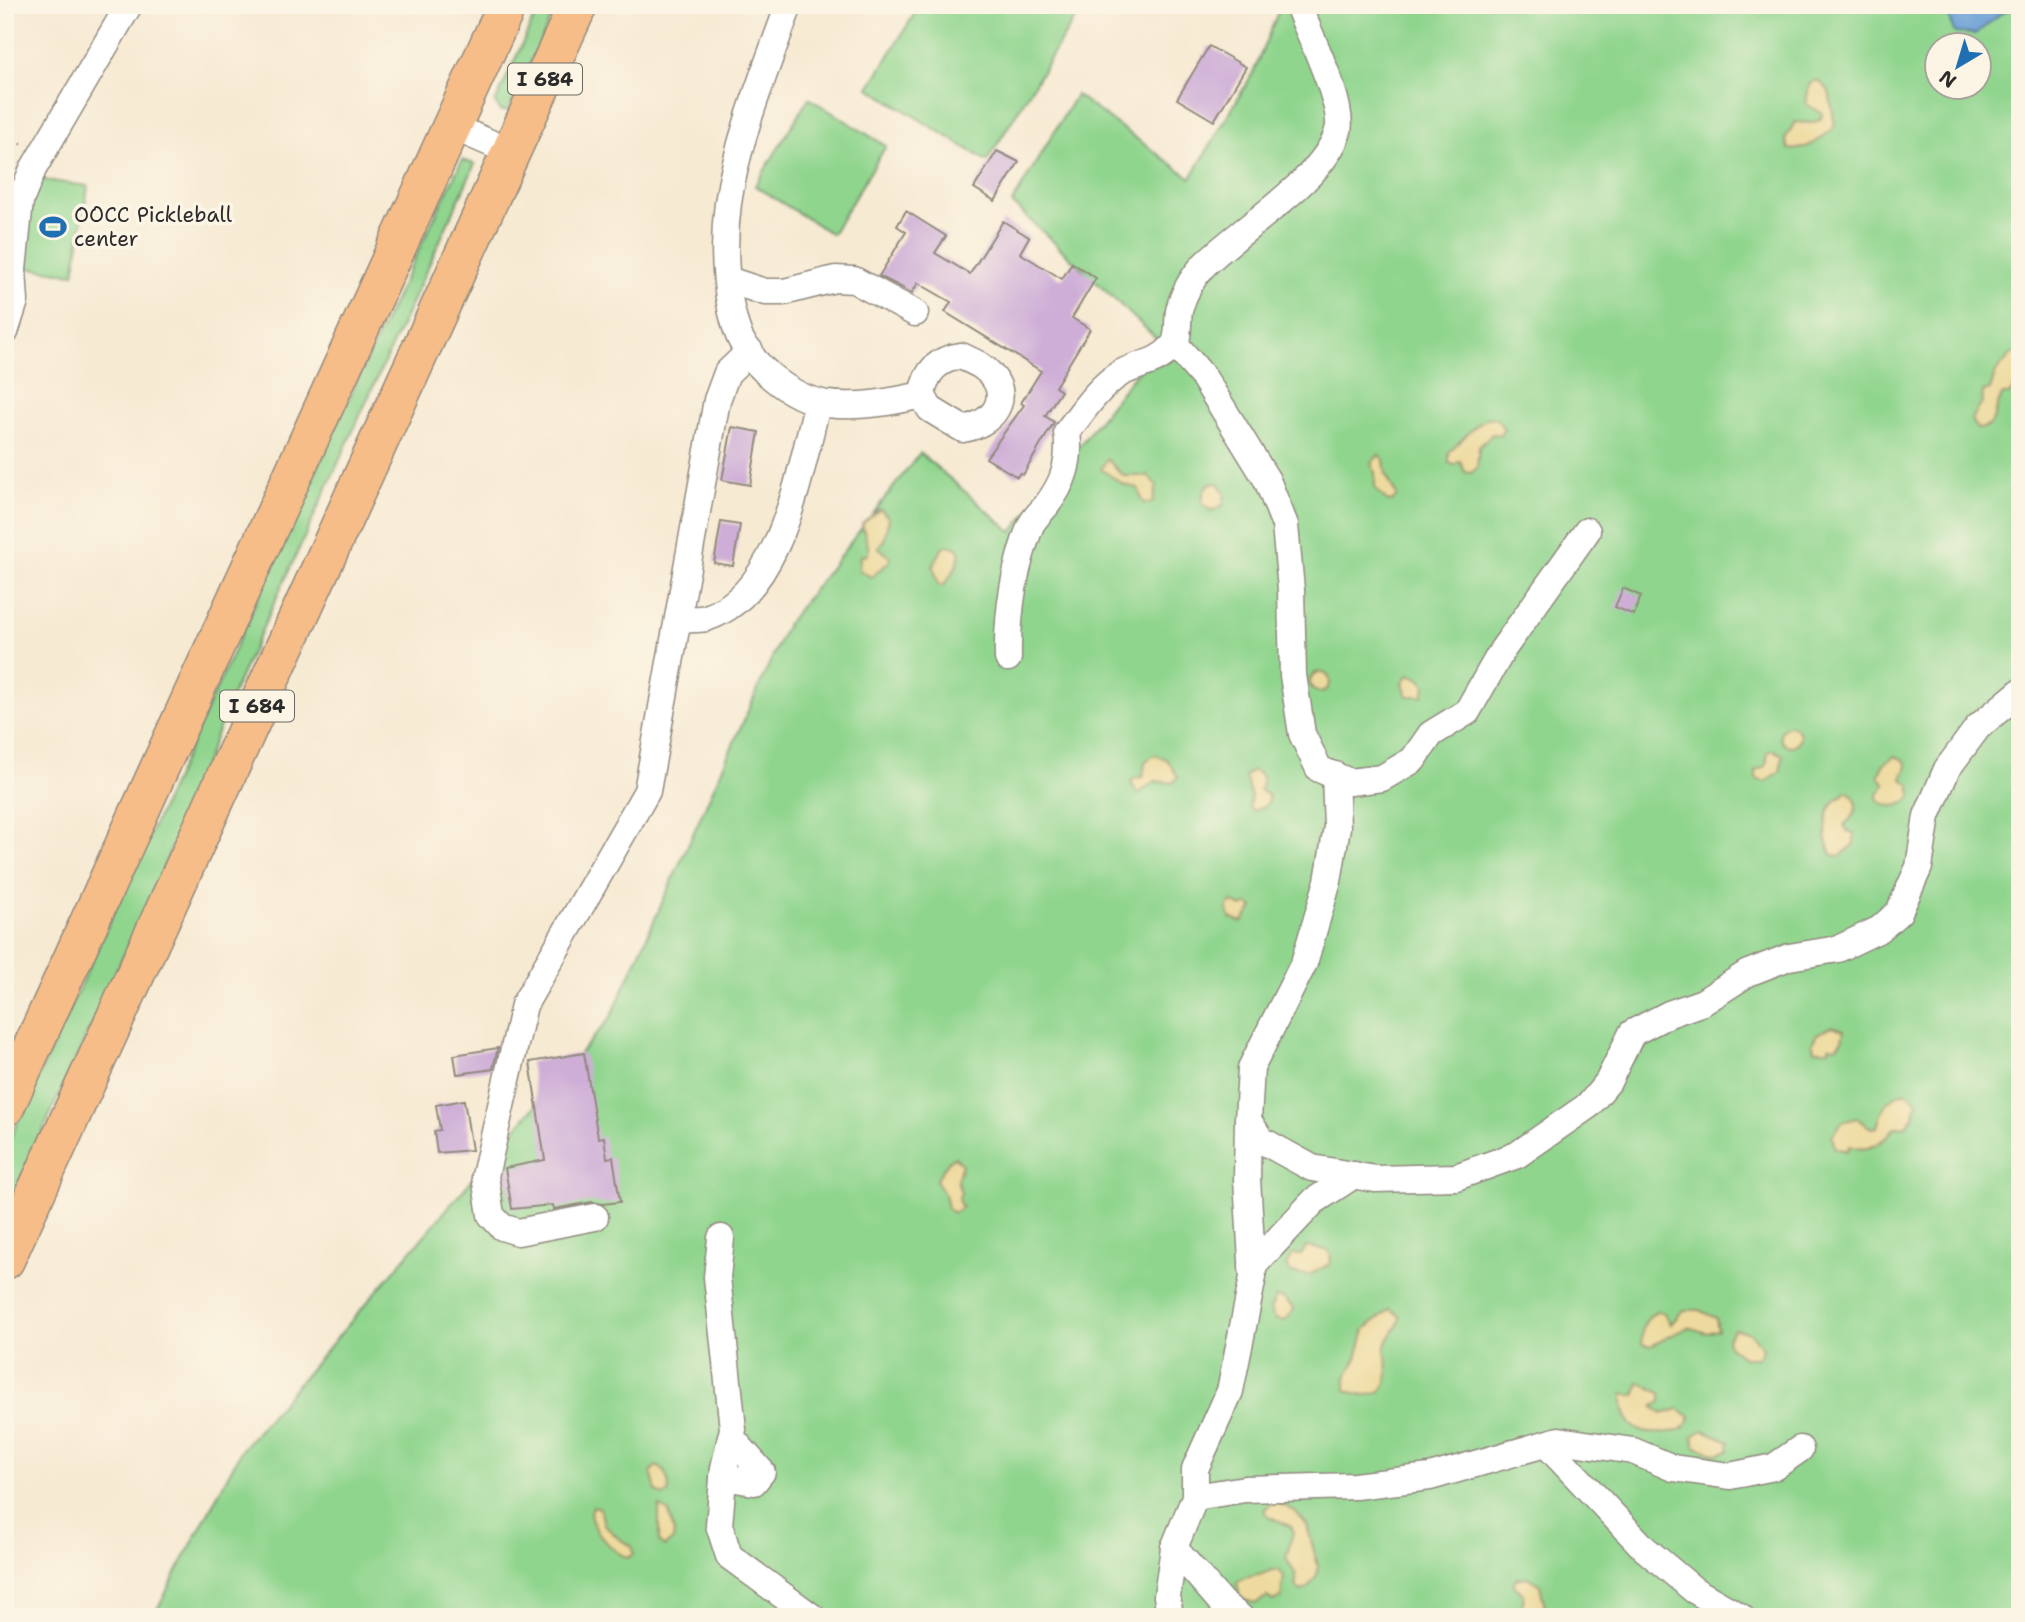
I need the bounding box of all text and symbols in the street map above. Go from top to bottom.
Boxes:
north arrow [1924,32,1994,102]
road number: I 684 [508,64,582,94]
text: N [1934,65,1961,93]
place label: OOCC Pickleball center [74,201,233,253]
sports icon: OOCC Pickleball center [38,212,68,242]
road number: I 684 [220,691,294,722]

